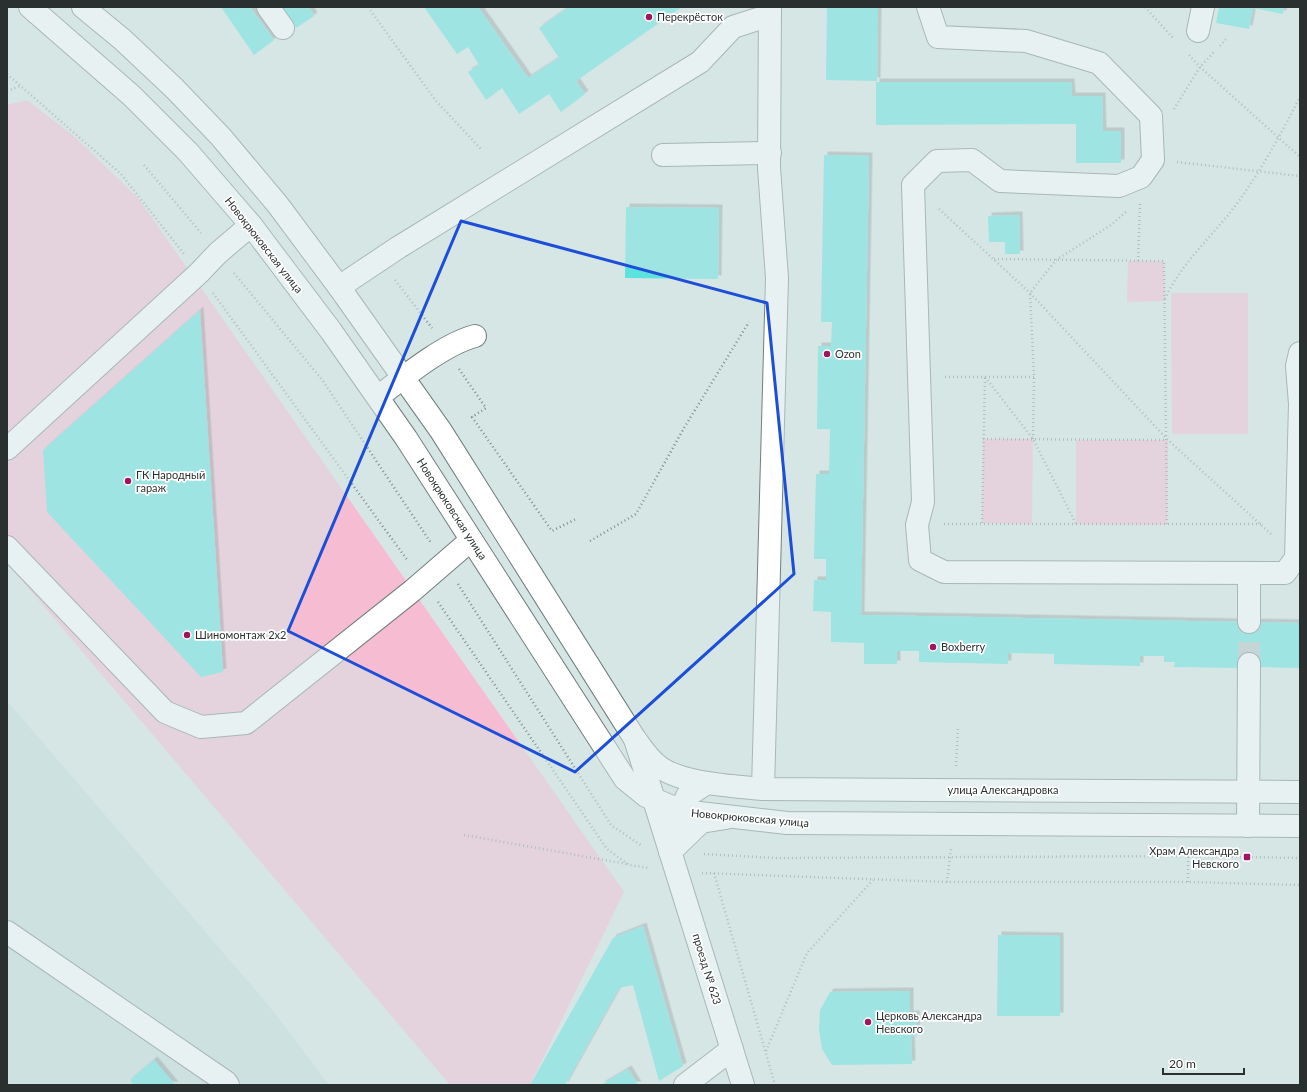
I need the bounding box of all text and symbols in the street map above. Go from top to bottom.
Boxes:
place label: Перекрёсток [657,10,723,23]
marker: Перекрёсток [644,12,654,22]
street label: Новокрюковская улица [223,194,306,295]
place label: Ozon [835,347,861,360]
marker: Ozon [822,349,832,359]
street label: Новокрюковская улица [415,455,490,562]
place label: ГК Народный гараж [136,468,205,494]
marker: ГК Народный гараж [123,476,133,486]
place label: Шиномонтаж 2x2 [195,628,286,641]
marker: Шиномонтаж 2x2 [182,630,192,640]
place label: Boxberry [941,640,985,653]
marker: Boxberry [928,642,938,652]
street label: улица Александровка [948,783,1058,796]
street label: Новокрюковская улица [690,806,810,829]
place label: Храм Александра Невского [1149,844,1239,870]
marker: Храм Александра Невского [1242,852,1252,862]
street label: проезд № 623 [691,932,724,1006]
place label: Церковь Александра Невского [876,1009,982,1035]
marker: Церковь Александра Невского [863,1017,873,1027]
scale bar [1163,1050,1244,1076]
text: 20 m [1169,1056,1196,1071]

